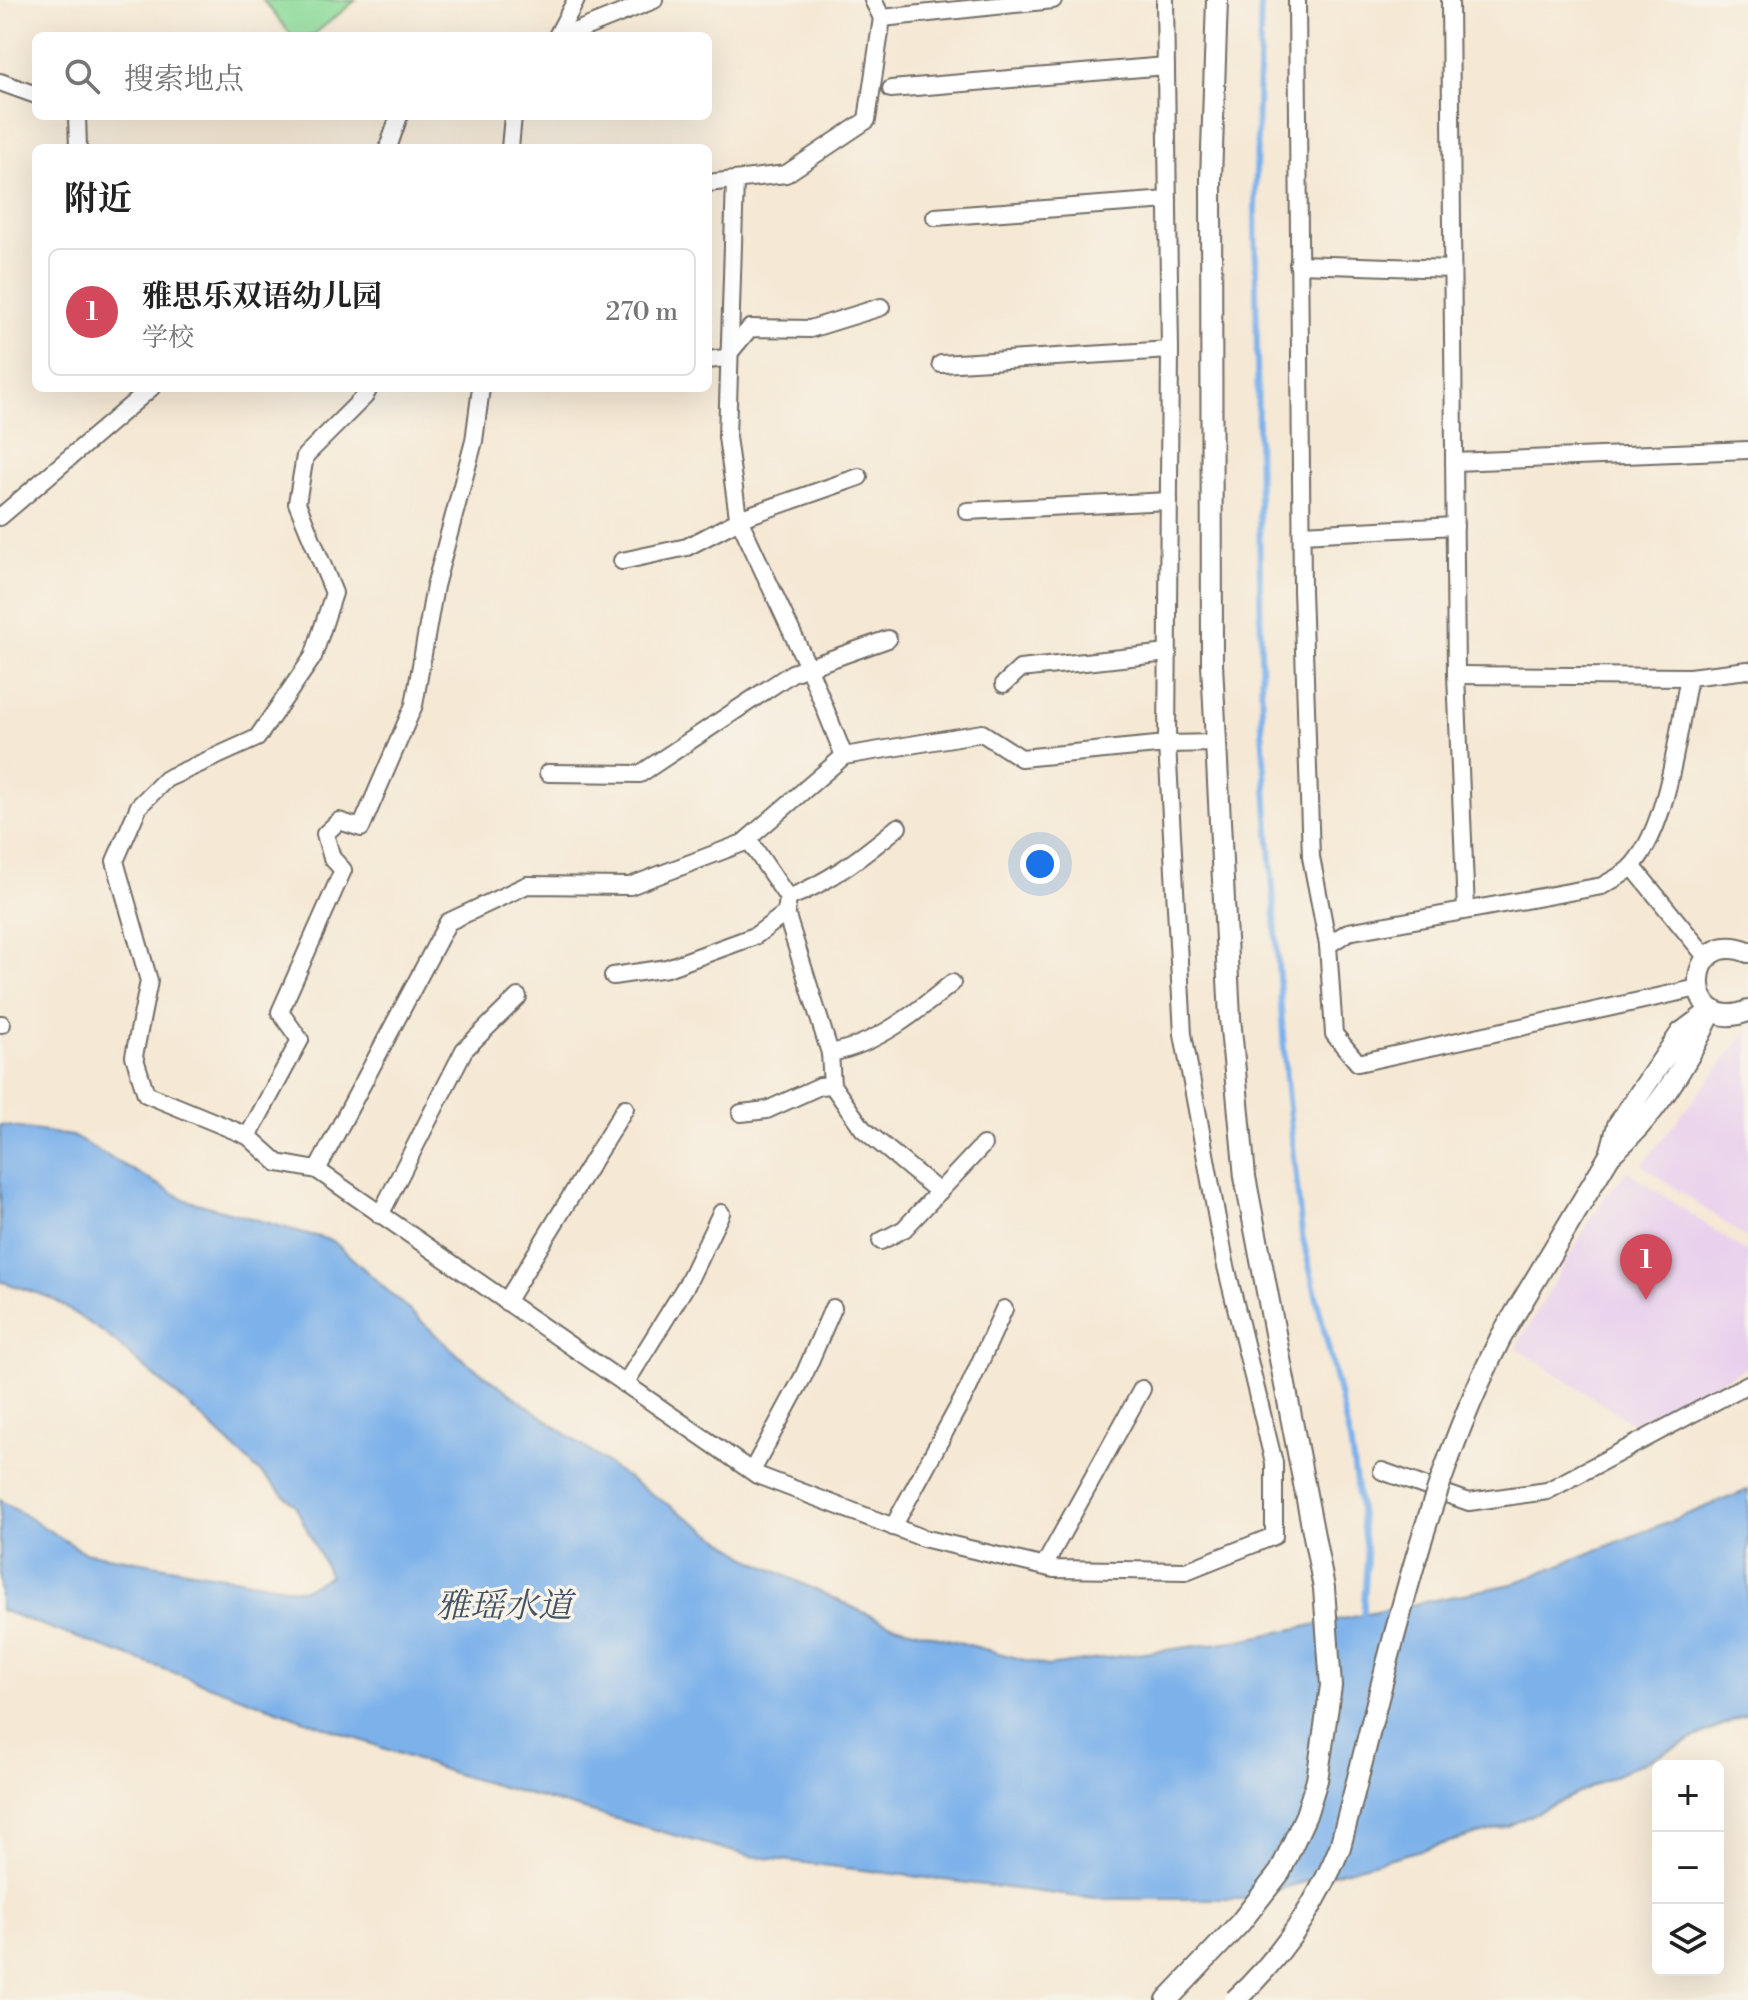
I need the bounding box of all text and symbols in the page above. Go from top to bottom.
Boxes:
search box [32,32,712,120]
icon: search [60,54,104,98]
text: 搜索地点 [124,61,244,99]
text: 附近 [64,179,132,221]
text: 雅思乐双语幼儿园 [142,278,382,316]
text: 1 [86,296,98,328]
text: 270 m [605,296,678,328]
text: 学校 [142,322,194,354]
your location [1020,844,1060,884]
pin: 1 [1620,1234,1672,1300]
water label: 雅瑶水道 [436,1586,577,1628]
map controls [1652,1760,1724,1976]
button: + [1652,1760,1724,1832]
button: − [1652,1832,1724,1904]
button: layers [1652,1904,1724,1976]

